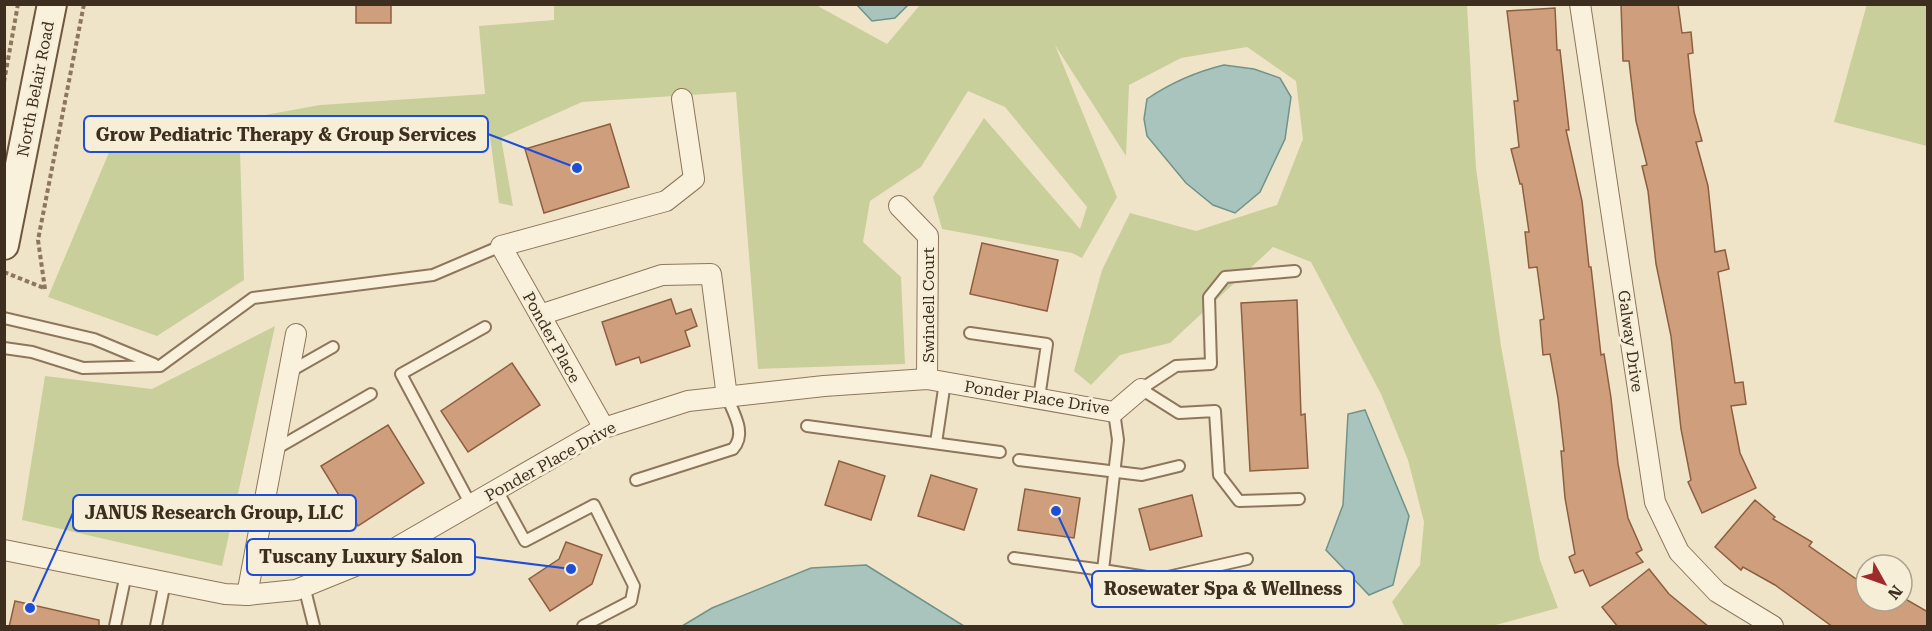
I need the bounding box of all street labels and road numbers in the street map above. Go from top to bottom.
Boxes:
street label: North Belair Road [13,20,58,158]
street label: Swindell Court [919,247,938,363]
street label: Ponder Place [519,288,584,386]
street label: Galway Drive [1614,289,1647,394]
street label: Ponder Place Drive [963,377,1111,418]
street label: Ponder Place Drive [481,417,619,505]

